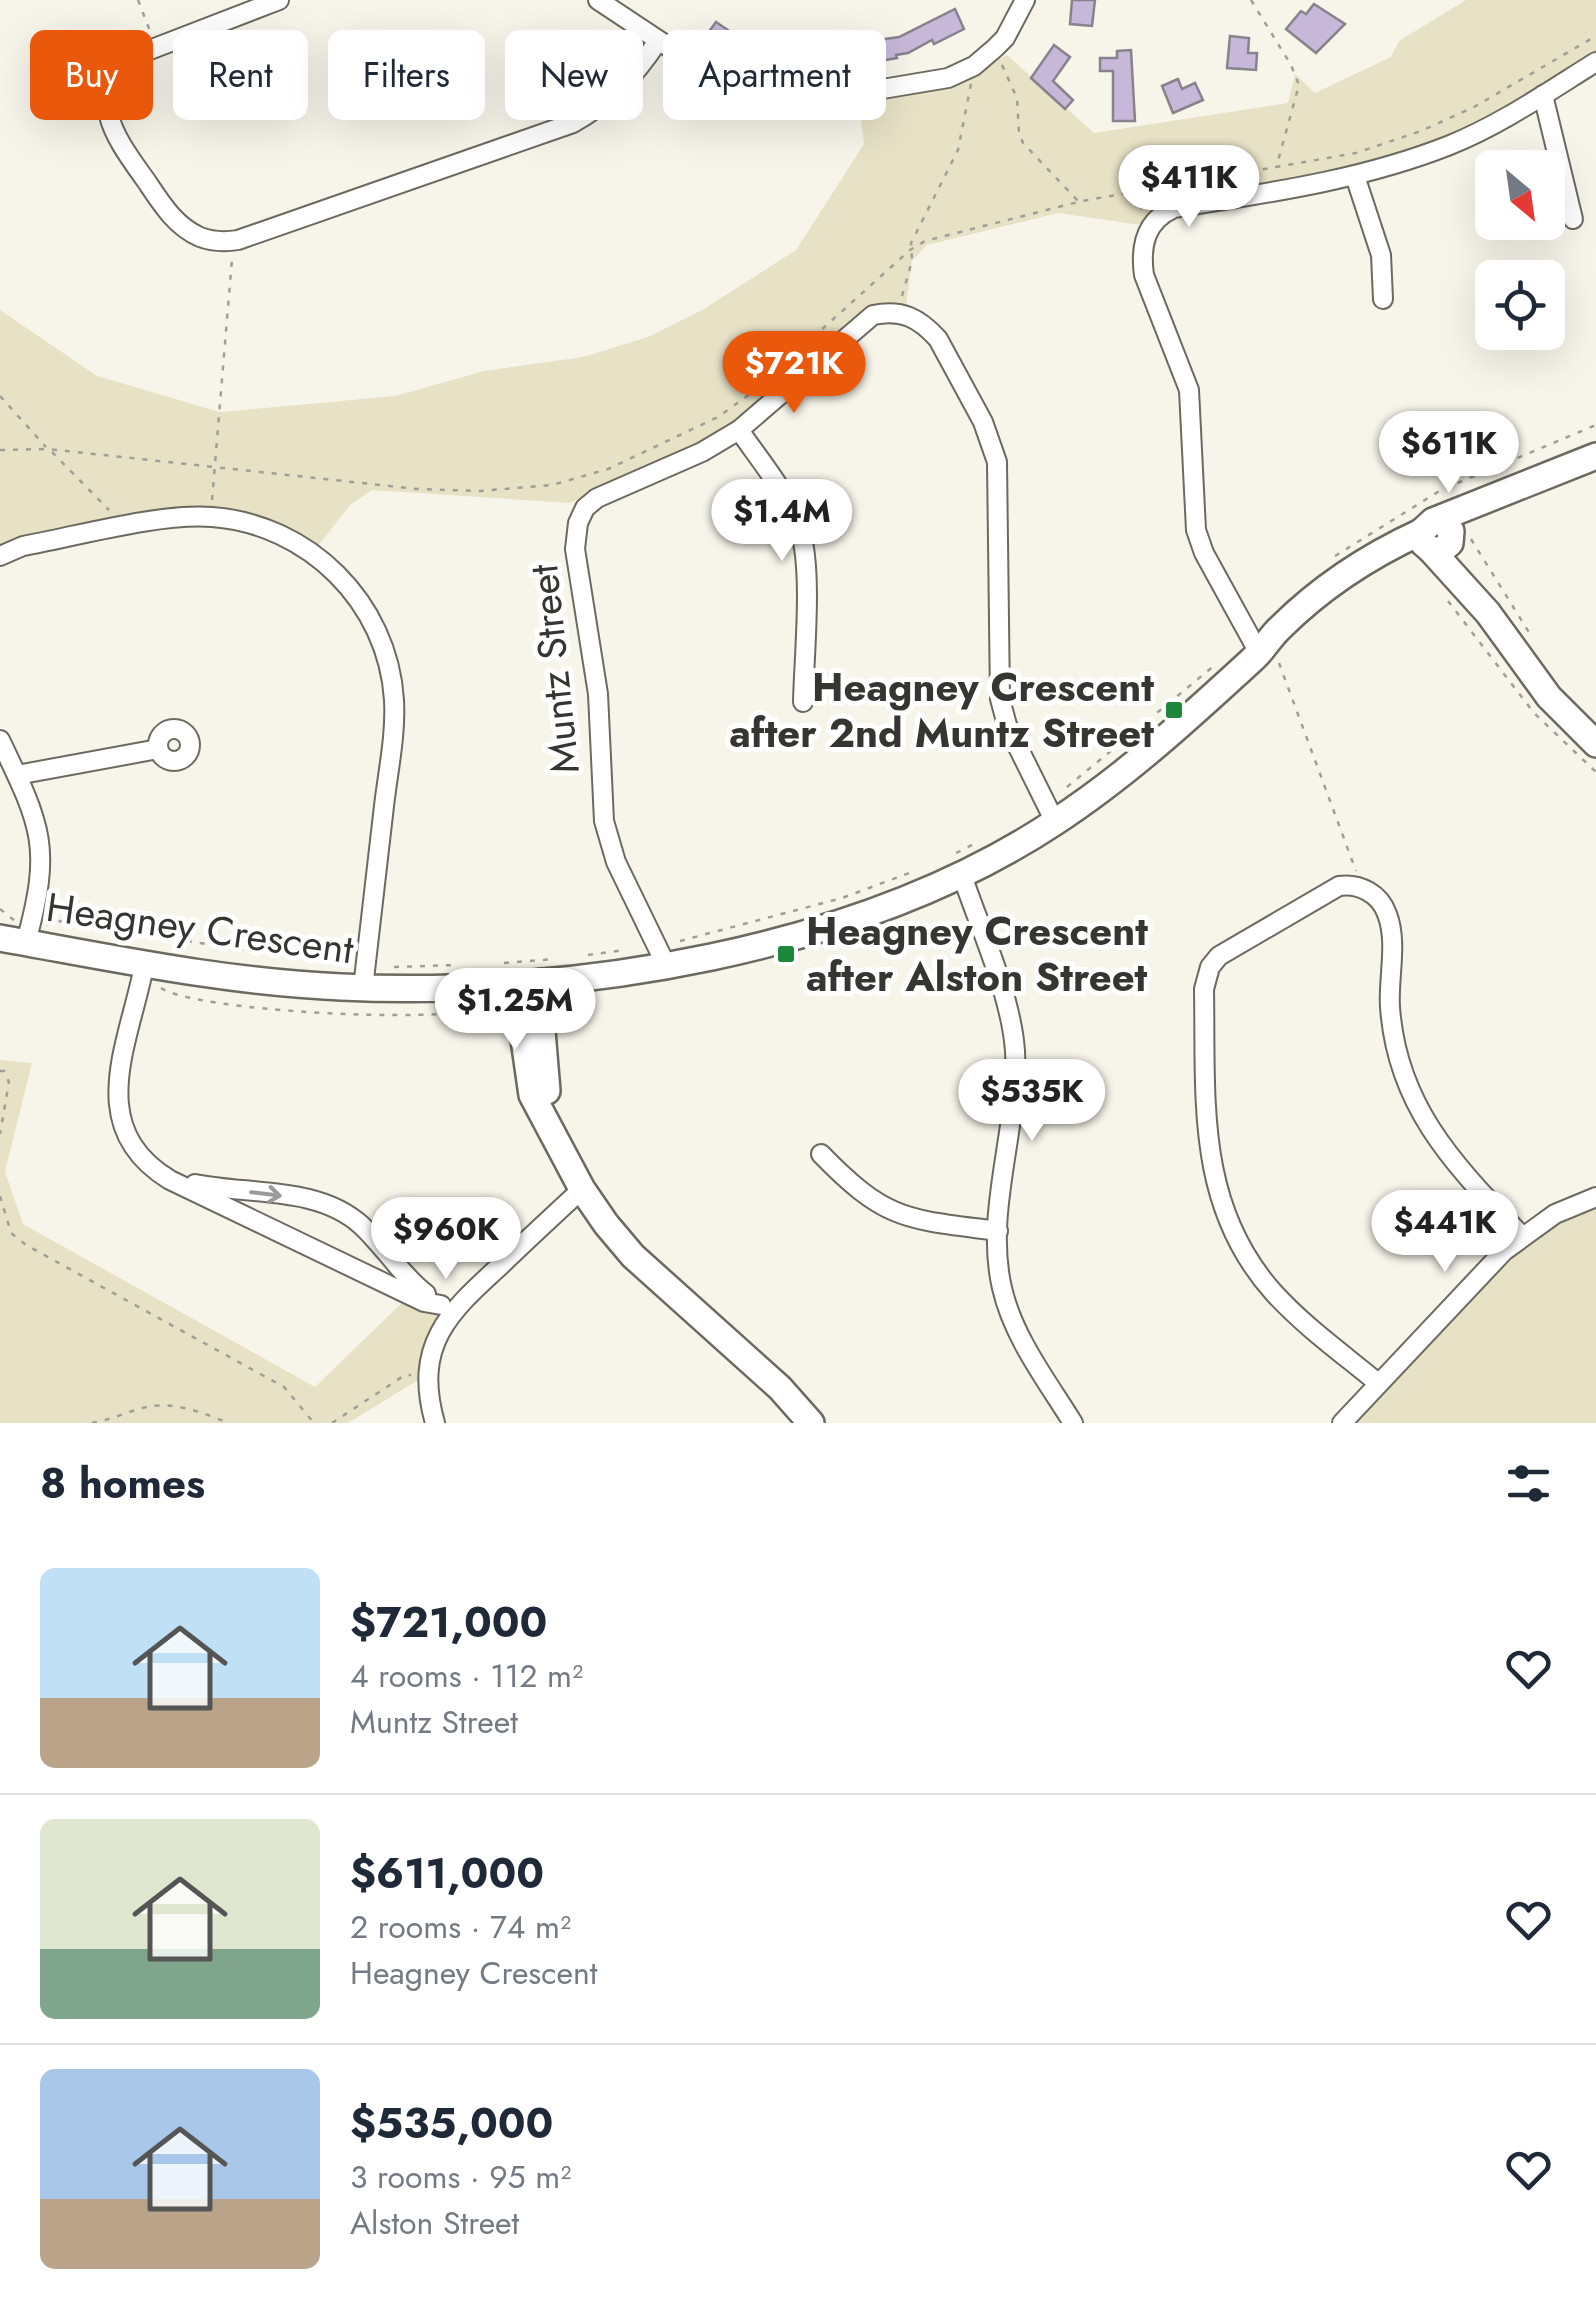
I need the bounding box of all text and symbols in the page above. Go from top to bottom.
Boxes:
chip: Buy [30,30,153,120]
chip: Rent [173,30,308,120]
chip: Filters [328,30,485,120]
chip: New [505,30,643,120]
chip: Apartment [663,30,886,120]
pin: $411K [1119,145,1259,230]
north arrow [1475,150,1565,240]
map controls [1475,150,1565,350]
text: $411K [1140,154,1238,200]
button: locate [1475,260,1565,350]
pin: $721K [724,331,864,416]
text: $721K [745,340,843,386]
pin: $611K [1379,411,1519,496]
text: $611K [1401,420,1497,466]
pin: $1.4M [712,479,852,564]
text: $1.4M [733,488,831,534]
street label: Muntz Street [514,561,594,776]
place label: Heagney Crescent after 2nd Muntz Street [729,658,1154,762]
marker: Heagney Crescent after 2nd Muntz Street [1163,699,1185,721]
street label: Heagney Crescent [43,878,358,978]
place label: Heagney Crescent after Alston Street [806,902,1148,1006]
marker: Heagney Crescent after Alston Street [775,943,797,965]
pin: $1.25M [434,968,596,1053]
text: $1.25M [457,977,573,1023]
pin: $535K [962,1059,1102,1144]
text: $535K [980,1068,1084,1114]
one-way arrow [250,1185,282,1204]
pin: $441K [1375,1190,1515,1275]
pin: $960K [376,1197,516,1282]
text: $441K [1393,1199,1497,1245]
text: $960K [393,1206,499,1252]
text: 8 homes [40,1453,205,1514]
icon: filters [1501,1456,1556,1511]
text: $721,000 [350,1592,547,1653]
icon: home [120,1608,240,1728]
icon: heart [1501,1641,1556,1696]
text: 4 rooms · 112 m² [350,1653,583,1699]
text: Muntz Street [350,1699,518,1745]
text: $611,000 [350,1843,544,1904]
icon: home [120,1859,240,1979]
icon: heart [1501,1892,1556,1947]
text: 2 rooms · 74 m² [350,1904,571,1950]
text: Heagney Crescent [350,1950,598,1996]
text: $535,000 [350,2093,553,2154]
icon: home [120,2109,240,2229]
icon: heart [1501,2142,1556,2197]
text: 3 rooms · 95 m² [350,2154,571,2200]
text: Alston Street [350,2200,519,2246]

